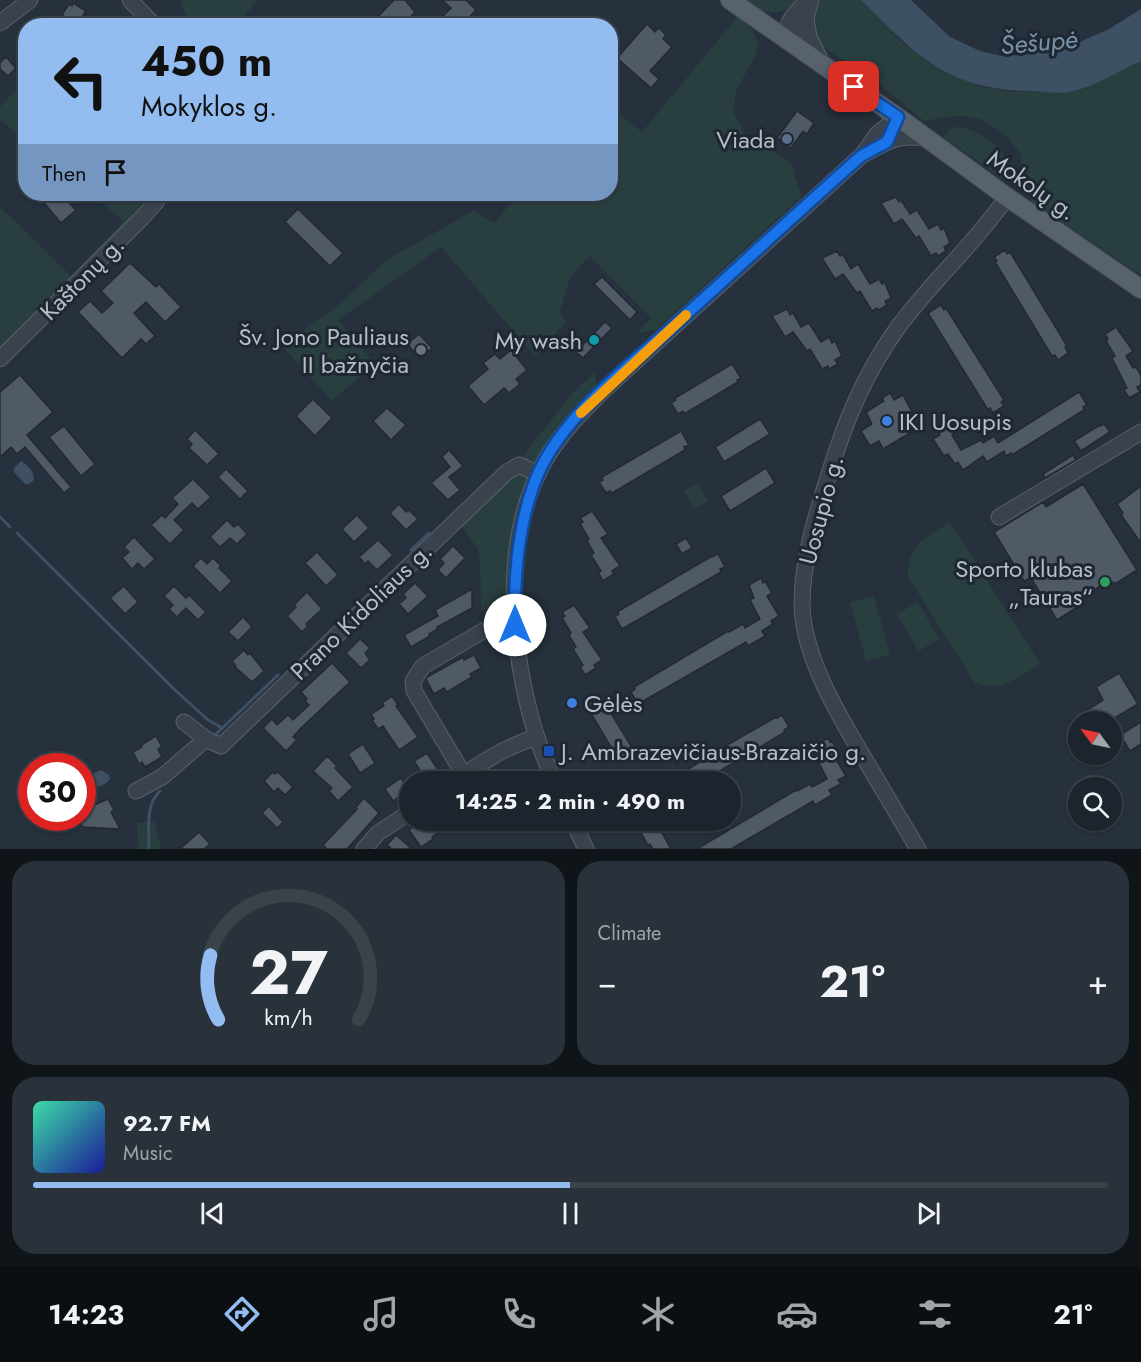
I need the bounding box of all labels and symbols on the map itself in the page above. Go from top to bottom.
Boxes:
water label: Šešupė [999,20,1079,64]
pin [828,61,879,112]
place label: Viada [716,122,775,157]
marker: Viada [780,132,794,146]
street label: Mokolų g. [980,141,1084,229]
street label: Kaštonų g. [32,228,132,328]
place label: Šv. Jono Pauliaus II bažnyčia [238,319,409,382]
place label: My wash [495,323,582,358]
marker: My wash [587,333,601,347]
marker: Šv. Jono Pauliaus II bažnyčia [414,343,428,357]
place label: IKI Uosupis [899,404,1012,439]
marker: IKI Uosupis [880,414,894,428]
street label: Uosupio g. [790,452,852,568]
street label: Prano Kidoliaus g. [282,534,440,688]
place label: Sporto klubas „Tauras“ [955,551,1093,614]
marker: Sporto klubas „Tauras“ [1098,575,1112,589]
position arrow [483,593,547,657]
place label: Gėlės [584,686,643,721]
marker: Gėlės [565,696,579,710]
north arrow [1068,711,1122,765]
place label: J. Ambrazevičiaus-Brazaičio g. [558,734,866,769]
marker: J. Ambrazevičiaus-Brazaičio g. [542,744,556,758]
speed limit sign: 30 [18,753,96,831]

